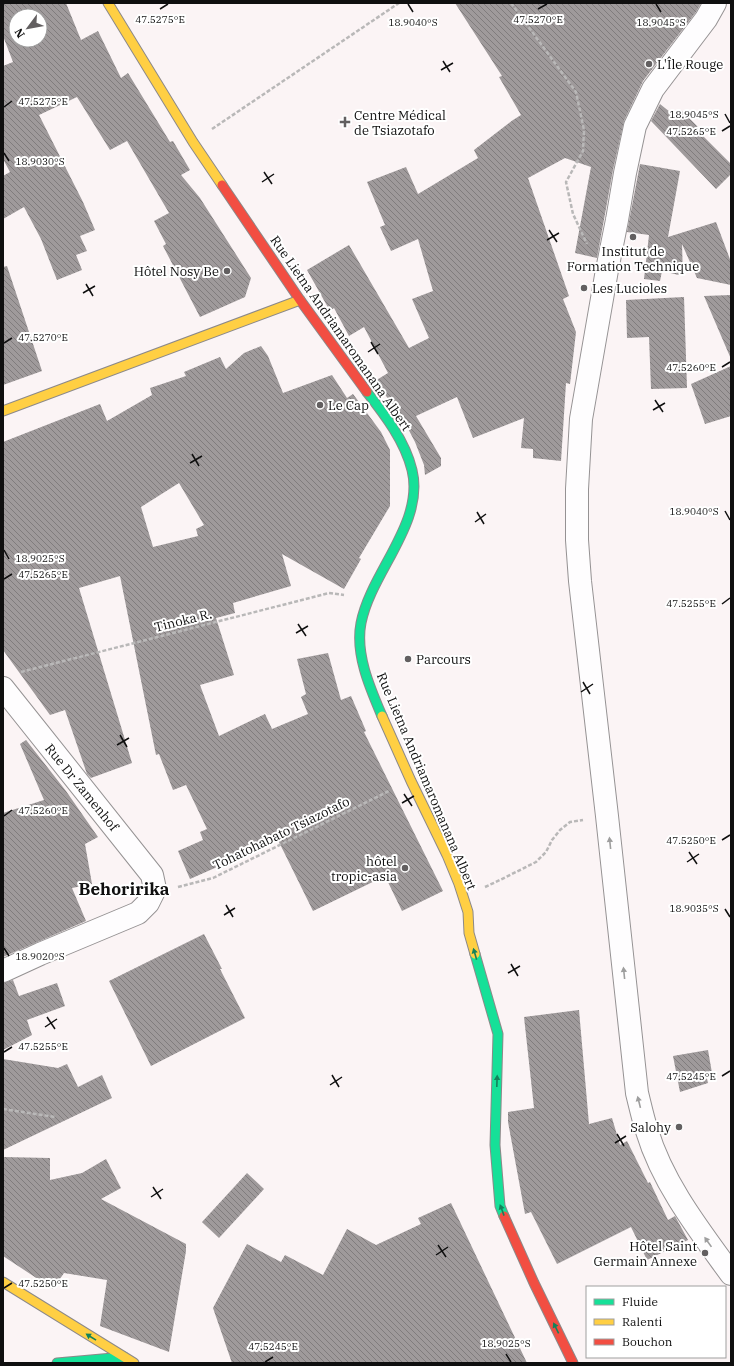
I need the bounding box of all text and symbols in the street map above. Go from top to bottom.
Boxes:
north arrow [8,8,48,48]
text: 47.5275°E [135,13,185,26]
text: 47.5270°E [513,13,563,26]
text: 18.9040°S [388,16,438,29]
text: 18.9045°S [636,16,686,29]
text: N [11,26,28,41]
place label: L'Île Rouge [657,56,723,73]
marker: L'Île Rouge [644,59,654,69]
text: 47.5275°E [18,95,68,108]
place label: Centre Médical de Tsiazotafo [354,107,446,139]
text: 18.9045°S [669,108,719,121]
marker: Centre Médical de Tsiazotafo [339,116,351,128]
text: 47.5265°E [666,125,716,138]
text: 18.9030°S [15,155,65,168]
street label: Rue Lietna Andriamaromanana Albert [266,232,415,435]
marker: Institut de Formation Technique [628,232,638,242]
place label: Institut de Formation Technique [567,243,699,275]
place label: Hôtel Nosy Be [134,263,219,280]
marker: Hôtel Nosy Be [222,266,232,276]
place label: Les Lucioles [592,280,667,297]
marker: Les Lucioles [579,283,589,293]
text: 47.5270°E [18,331,68,344]
text: 47.5260°E [666,361,716,374]
place label: Le Cap [328,397,369,414]
marker: Le Cap [315,400,325,410]
text: 18.9040°S [669,505,719,518]
text: 18.9025°S [15,552,65,565]
text: 47.5265°E [18,568,68,581]
text: 47.5255°E [666,597,716,610]
street label: Tinoka R. [153,605,214,636]
place label: Parcours [416,651,471,668]
marker: Parcours [403,654,413,664]
street label: Rue Lietna Andriamaromanana Albert [373,670,480,893]
street label: Rue Dr Zamenhof [41,740,123,836]
street label: Tohatohabato Tsiazotafo [210,793,352,874]
text: 47.5260°E [18,804,68,817]
text: 47.5250°E [666,834,716,847]
one-way arrow [607,837,614,850]
place label: hôtel tropic-asia [331,853,397,885]
marker: hôtel tropic-asia [400,863,410,873]
district label: Behoririka [79,878,170,900]
text: 18.9035°S [669,902,719,915]
one-way arrow [472,948,478,960]
text: 18.9020°S [15,950,65,963]
one-way arrow [621,967,627,979]
text: 47.5255°E [18,1040,68,1053]
text: 47.5245°E [666,1070,716,1083]
one-way arrow [494,1074,500,1087]
one-way arrow [636,1096,642,1108]
place label: Salohy [630,1119,671,1136]
marker: Salohy [674,1122,684,1132]
one-way arrow [498,1204,504,1216]
one-way arrow [704,1237,713,1248]
place label: Hôtel Saint Germain Annexe [594,1238,697,1270]
marker: Hôtel Saint Germain Annexe [700,1248,710,1258]
text: 47.5250°E [18,1277,68,1290]
legend [586,1286,726,1358]
text: Fluide [622,1294,658,1309]
text: Ralenti [622,1314,663,1329]
one-way arrow [553,1322,559,1334]
one-way arrow [86,1333,96,1341]
text: Bouchon [622,1334,673,1349]
text: 18.9025°S [481,1337,531,1350]
text: 47.5245°E [248,1340,298,1353]

